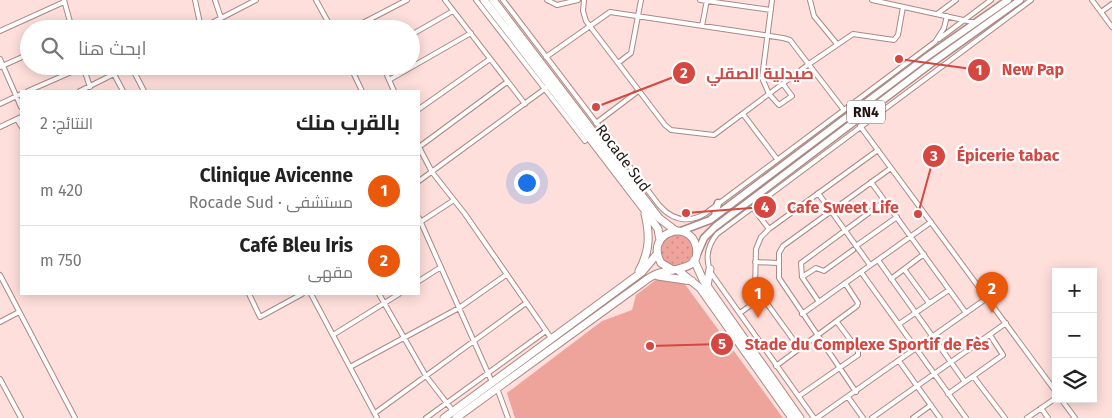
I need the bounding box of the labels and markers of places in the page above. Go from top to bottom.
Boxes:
callout: New Pap [967,54,1074,85]
callout: صيدلية الصقلي [671,58,824,89]
callout: Épicerie tabac [921,140,1069,171]
callout: Cafe Sweet Life [752,192,909,223]
pin: 2 [976,272,1008,313]
pin: 1 [742,277,774,318]
callout: Stade du Complexe Sportif de Fès [709,328,999,359]

